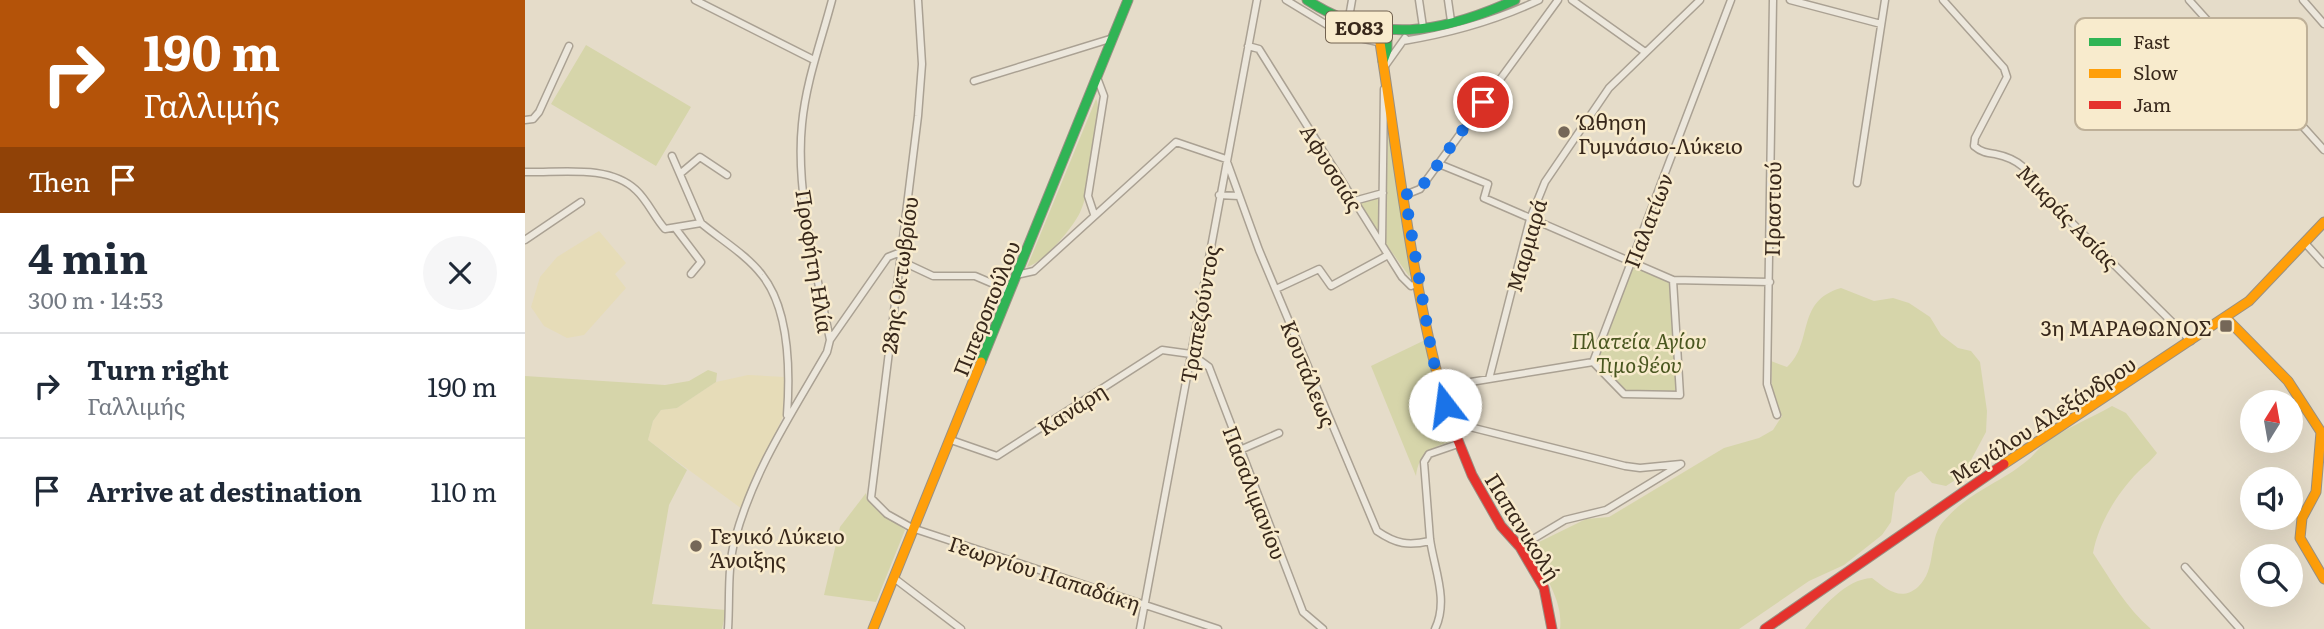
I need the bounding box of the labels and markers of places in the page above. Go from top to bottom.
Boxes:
pin [1453,72,1513,132]
place label: Ώθηση Γυμνάσιο-Λύκειο [1575,105,1743,160]
marker: Ώθηση Γυμνάσιο-Λύκειο [1556,124,1572,140]
place label: 3η ΜΑΡΑΘΩΝΟΣ [2040,311,2212,342]
marker: 3η ΜΑΡΑΘΩΝΟΣ [2218,318,2234,334]
place label: Γενικό Λύκειο Άνοιξης [710,519,845,574]
marker: Γενικό Λύκειο Άνοιξης [688,538,704,554]

